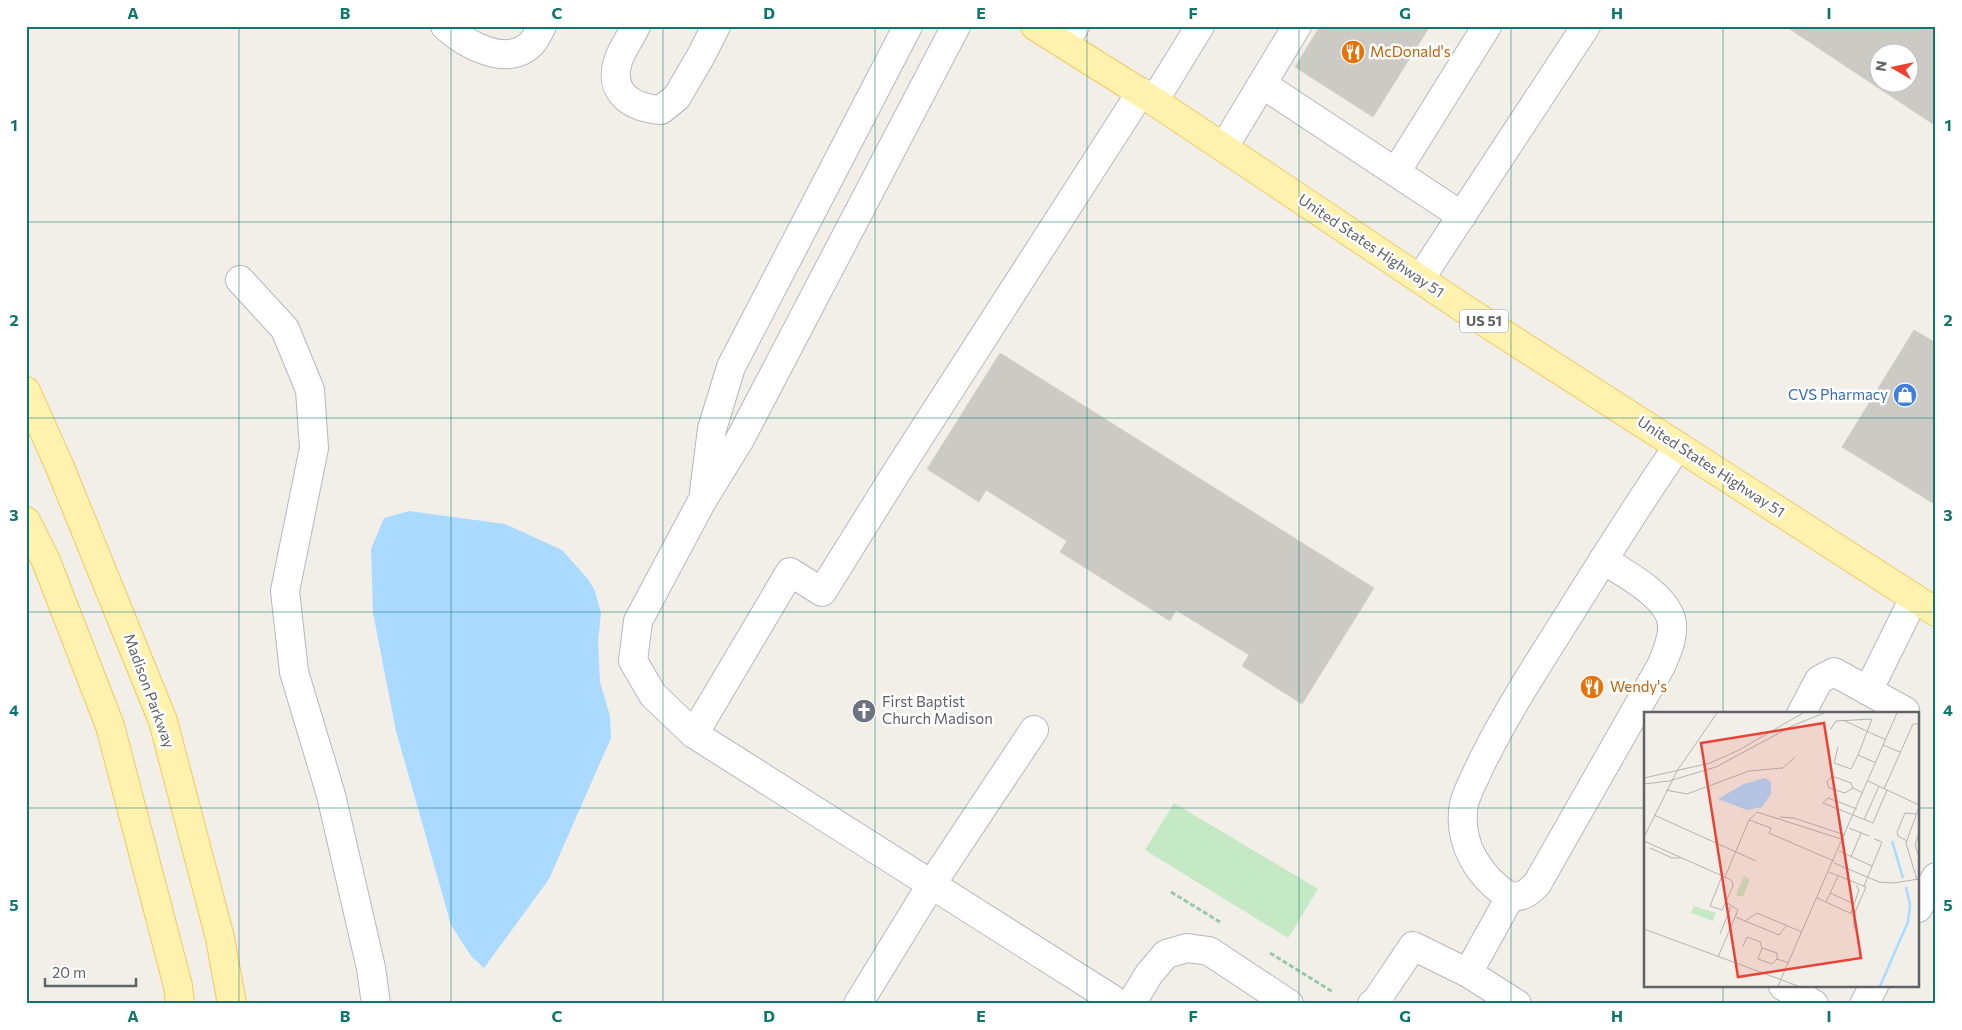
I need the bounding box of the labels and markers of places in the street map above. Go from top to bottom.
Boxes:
restaurant icon: McDonald's [1340,39,1366,65]
place label: McDonald's [1370,42,1451,60]
shop icon: CVS Pharmacy [1892,382,1918,408]
place label: CVS Pharmacy [1788,385,1888,403]
restaurant icon: Wendy's [1579,674,1605,700]
place label: Wendy's [1610,677,1667,695]
place label: First Baptist Church Madison [882,692,993,727]
church icon: First Baptist Church Madison [851,698,877,724]

